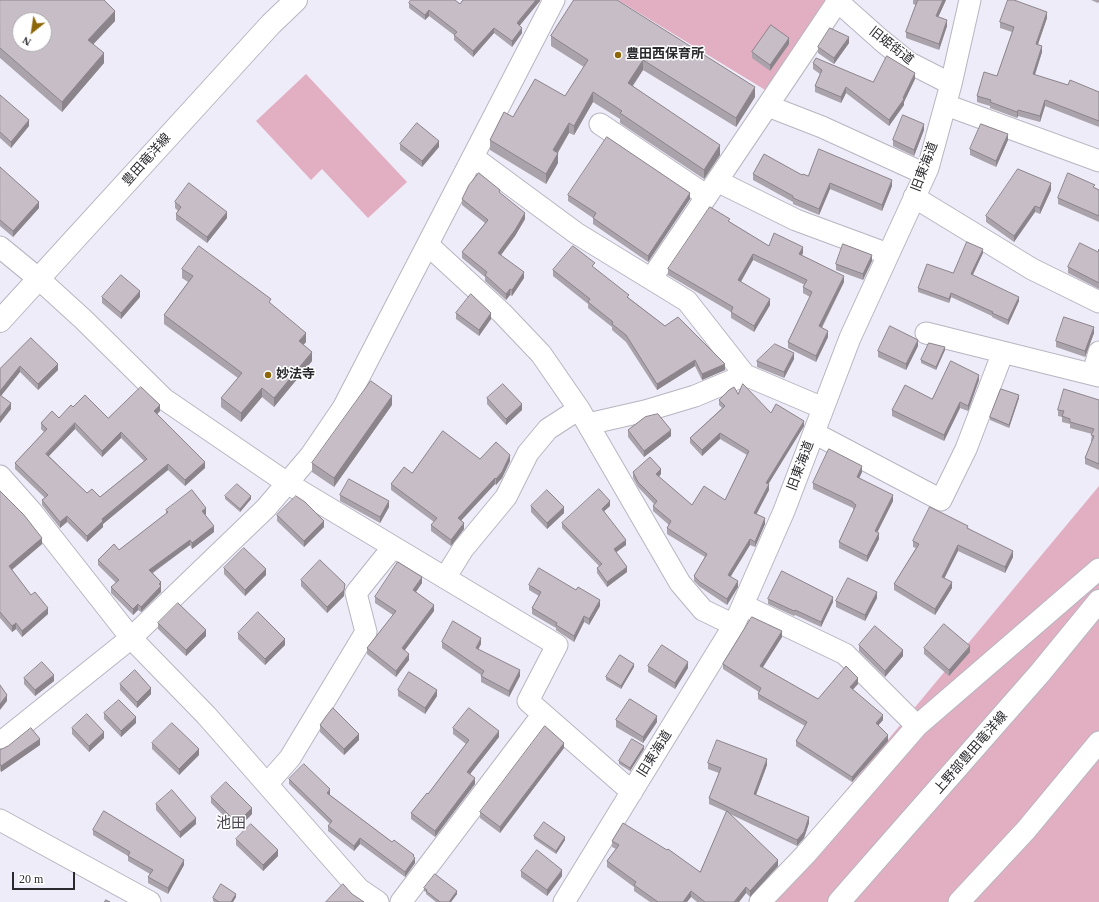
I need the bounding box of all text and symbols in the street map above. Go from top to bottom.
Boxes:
north arrow [12,12,52,52]
street label: 旧姫街道 [866,24,916,68]
text: N [20,34,33,49]
place label: 豊田西保育所 [626,47,704,63]
marker: 豊田西保育所 [613,50,623,60]
street label: 豊田竜洋線 [119,131,175,189]
street label: 旧東海道 [908,140,942,194]
place label: 妙法寺 [276,367,315,383]
marker: 妙法寺 [263,370,273,380]
street label: 旧東海道 [784,439,818,493]
street label: 上野部豊田竜洋線 [931,709,1011,797]
street label: 旧東海道 [635,728,675,780]
district label: 池田 [216,815,246,833]
scale bar [14,864,77,890]
text: 20 m [19,872,43,886]

